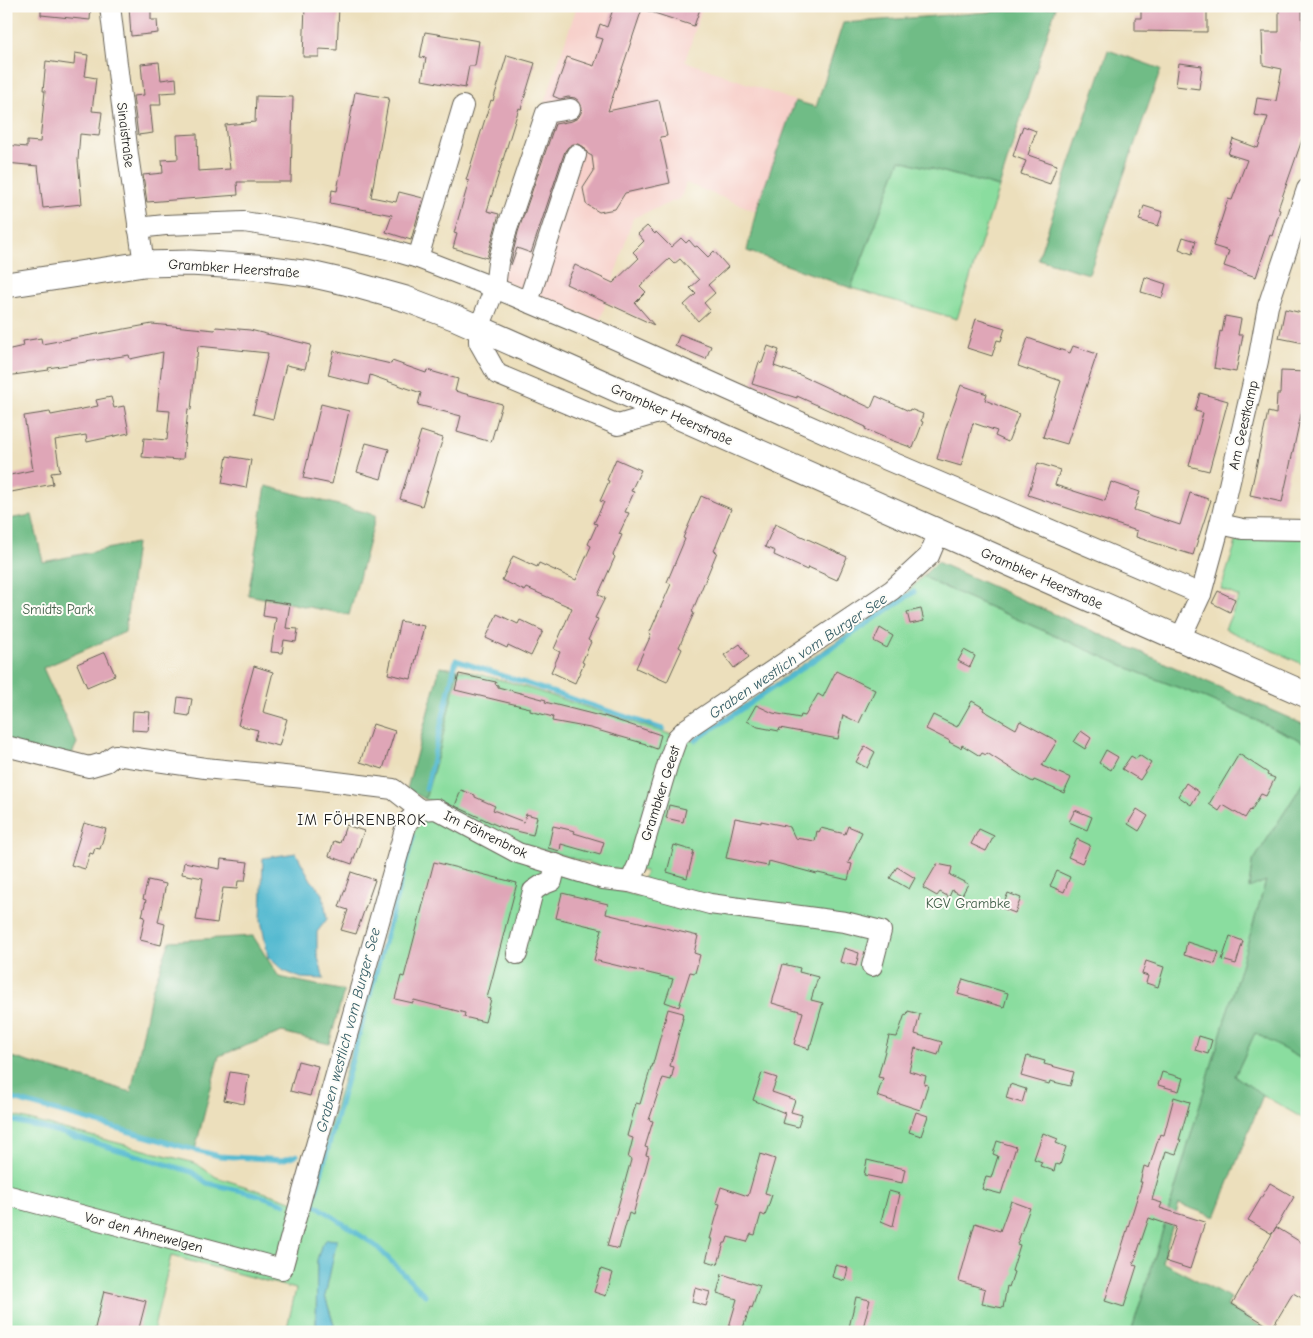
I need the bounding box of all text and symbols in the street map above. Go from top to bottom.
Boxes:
street label: Sinaistraße [113,101,138,169]
street label: Grambker Heerstraße [168,255,300,282]
street label: Am Geestkamp [1225,379,1262,471]
street label: Grambker Heerstraße [608,380,735,449]
street label: Grambker Heerstraße [978,544,1105,613]
water label: Graben westlich vom Burger See [705,589,891,723]
park label: Smidts Park [22,601,94,618]
street label: Grambker Geest [637,742,684,843]
street label: Im Föhrenbrok [441,807,531,862]
district label: IM FÖHRENBROK [297,811,427,829]
park label: KGV Grambke [926,895,1010,912]
water label: Graben westlich vom Burger See [312,925,384,1134]
street label: Vor den Ahnewelgen [83,1208,205,1256]

